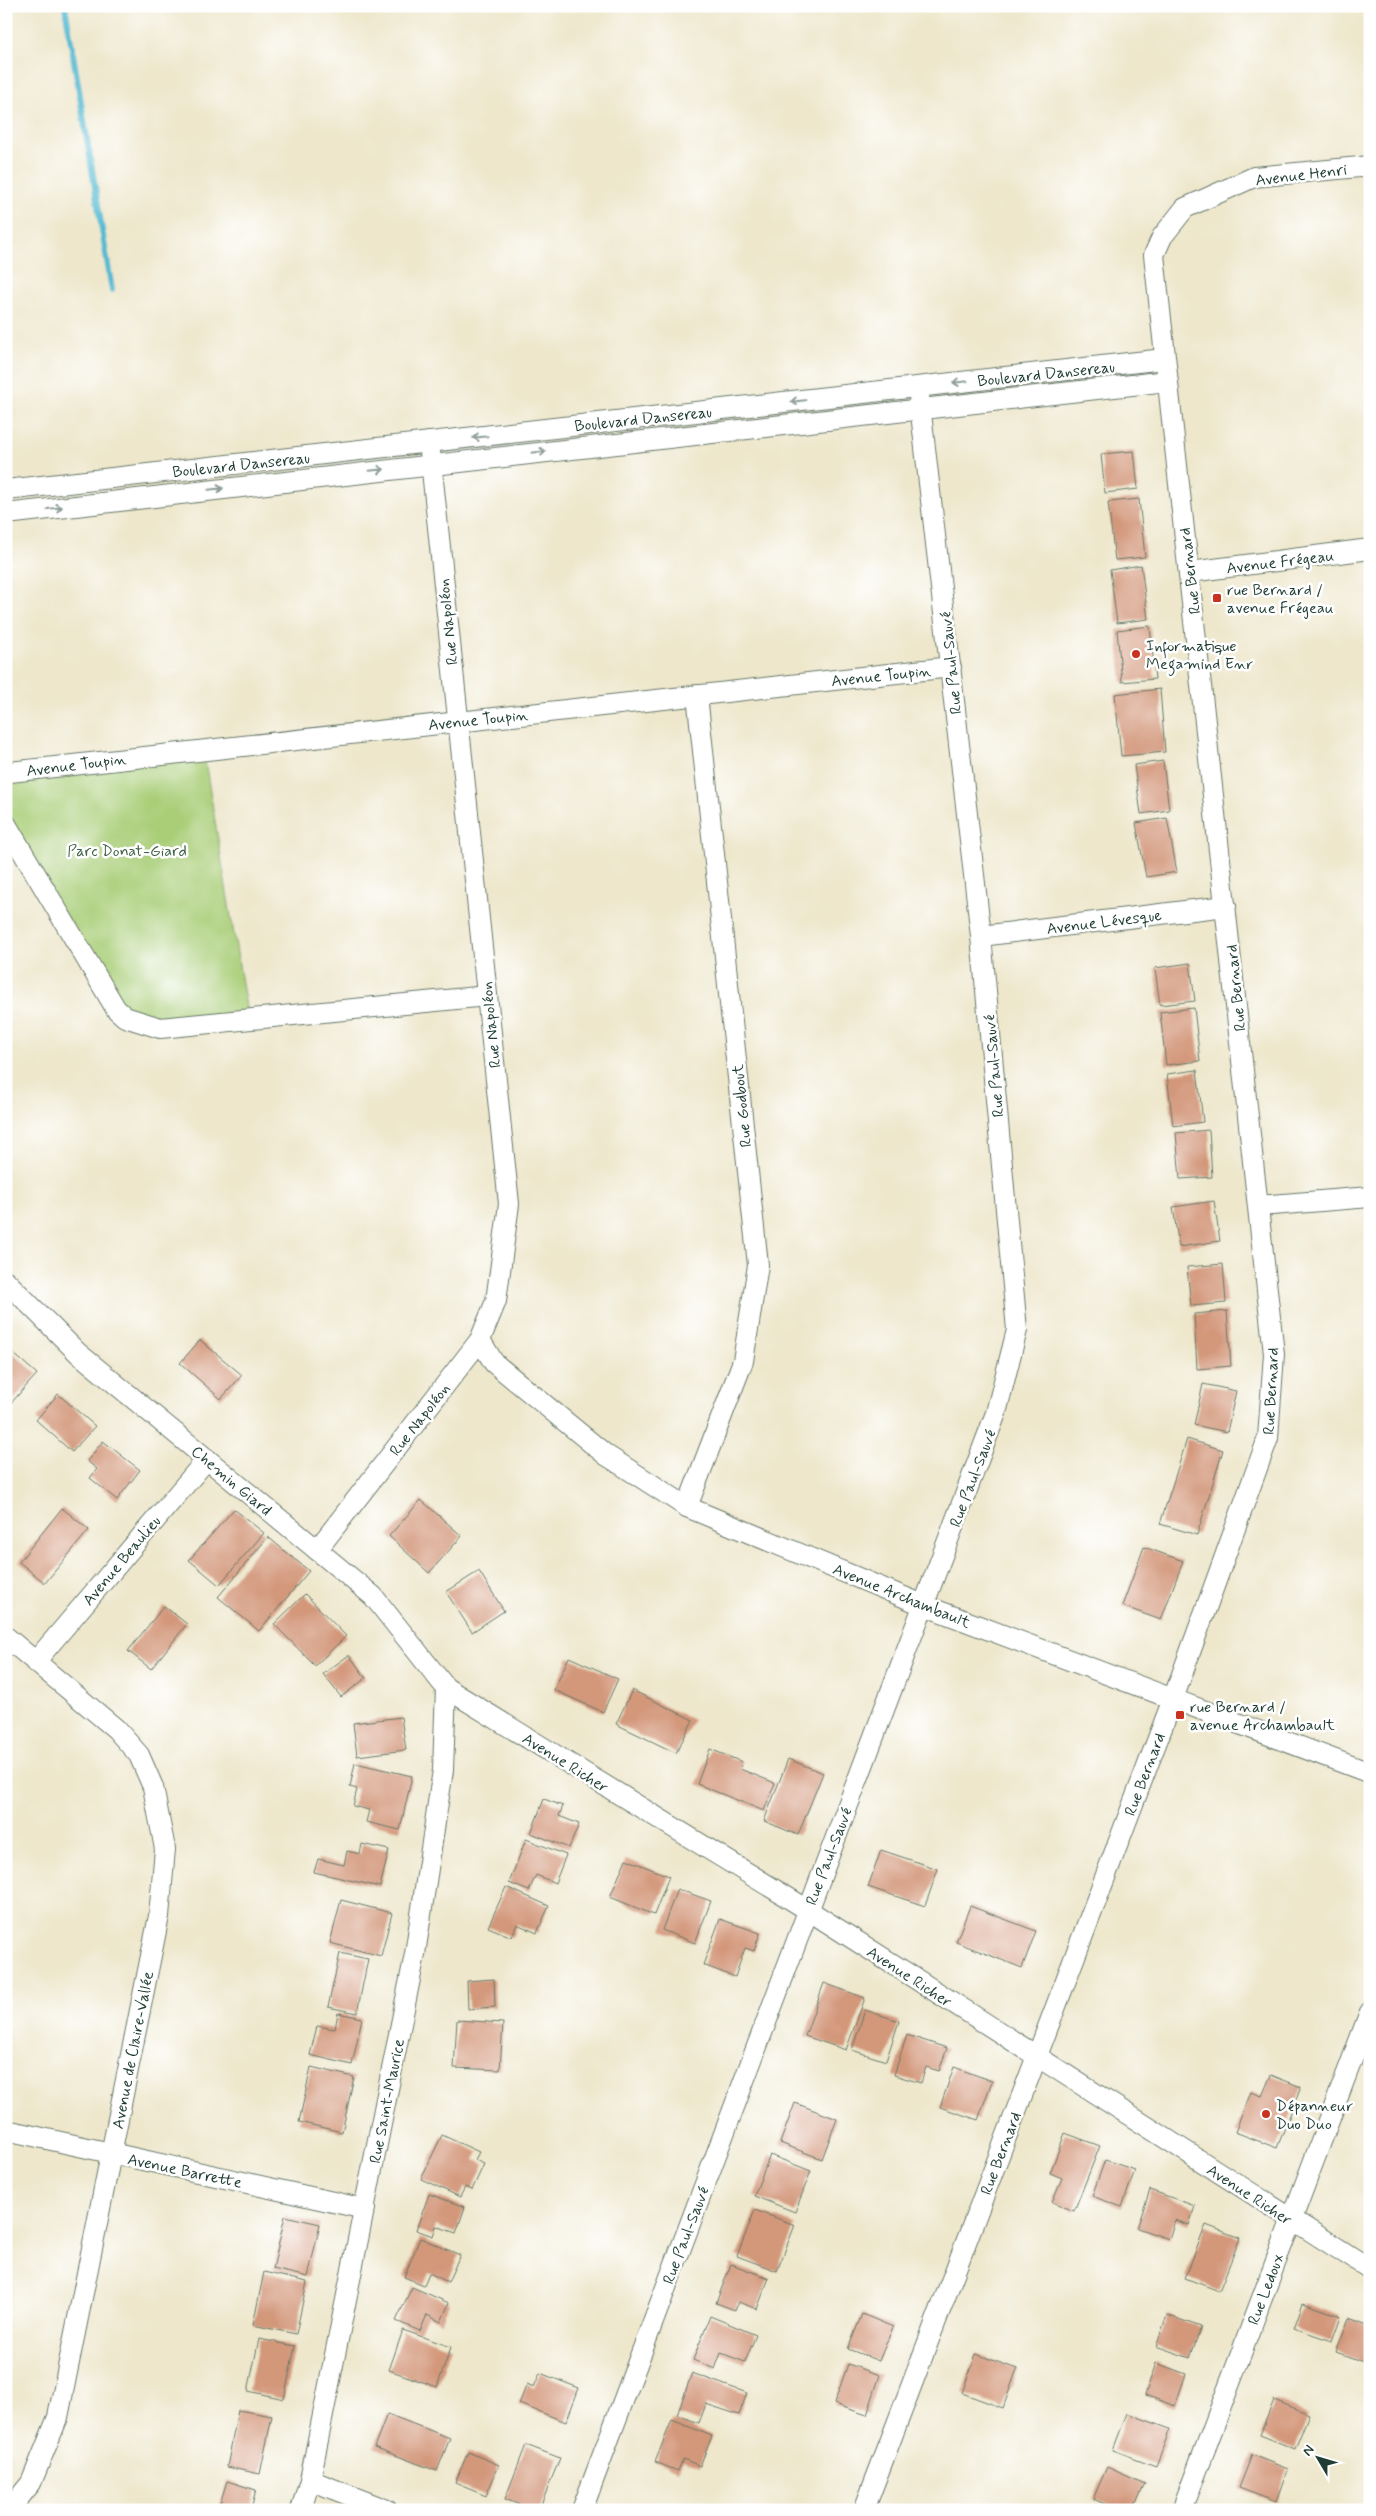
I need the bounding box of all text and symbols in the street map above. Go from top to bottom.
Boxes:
street label: Avenue Henri [1254,159,1349,192]
street label: Boulevard Dansereau [976,357,1116,392]
one-way arrow [952,378,968,387]
one-way arrow [790,396,806,406]
street label: Boulevard Dansereau [573,402,713,437]
one-way arrow [472,432,488,442]
one-way arrow [531,447,547,457]
street label: Boulevard Dansereau [171,448,311,483]
one-way arrow [369,465,385,475]
one-way arrow [208,484,224,494]
one-way arrow [46,503,62,513]
street label: Rue Bernard [1175,526,1206,615]
street label: Avenue Frégeau [1225,545,1335,580]
street label: Rue Napoléon [434,578,463,666]
place label: rue Bernard / avenue Frégeau [1227,580,1334,619]
marker: rue Bernard / avenue Frégeau [1211,592,1223,604]
street label: Rue Paul-Sauvé [936,610,967,715]
place label: Informatique Megamind Enr [1146,636,1254,676]
marker: Informatique Megamind Enr [1130,648,1142,660]
street label: Avenue Toupin [830,661,933,692]
street label: Avenue Toupin [427,705,530,736]
street label: Avenue Toupin [25,749,128,782]
park label: Parc Donat-Giard [67,841,187,862]
street label: Avenue Lévesque [1045,905,1163,940]
street label: Rue Bernard [1221,943,1251,1032]
street label: Rue Napoléon [477,981,506,1069]
street label: Rue Paul-Sauvé [980,1014,1009,1118]
street label: Rue Godbout [728,1063,757,1148]
street label: Rue Bernard [1259,1347,1284,1435]
street label: Rue Napoléon [385,1379,455,1461]
street label: Rue Paul-Sauvé [945,1427,1002,1530]
street label: Chemin Giard [186,1441,276,1521]
street label: Avenue Beaulieu [78,1512,166,1610]
street label: Avenue Archambault [830,1559,974,1634]
place label: rue Bernard / avenue Archambault [1190,1697,1336,1736]
marker: rue Bernard / avenue Archambault [1174,1709,1186,1721]
street label: Avenue Richer [518,1728,612,1798]
street label: Rue Bernard [1120,1730,1171,1819]
street label: Rue Paul-Sauvé [801,1805,858,1908]
street label: Avenue Richer [862,1942,956,2013]
street label: Avenue de Claire-Vallée [108,1970,159,2131]
street label: Rue Saint-Maurice [365,2037,410,2165]
place label: Dépanneur Duo Duo [1276,2096,1353,2135]
marker: Dépanneur Duo Duo [1260,2108,1272,2120]
street label: Rue Bernard [976,2109,1027,2198]
street label: Avenue Barrette [125,2149,244,2194]
street label: Avenue Richer [1202,2160,1296,2231]
street label: Rue Paul-Sauvé [658,2184,715,2287]
street label: Rue Ledoux [1243,2251,1290,2328]
north arrow [1294,2434,1344,2484]
text: N [1299,2441,1319,2460]

